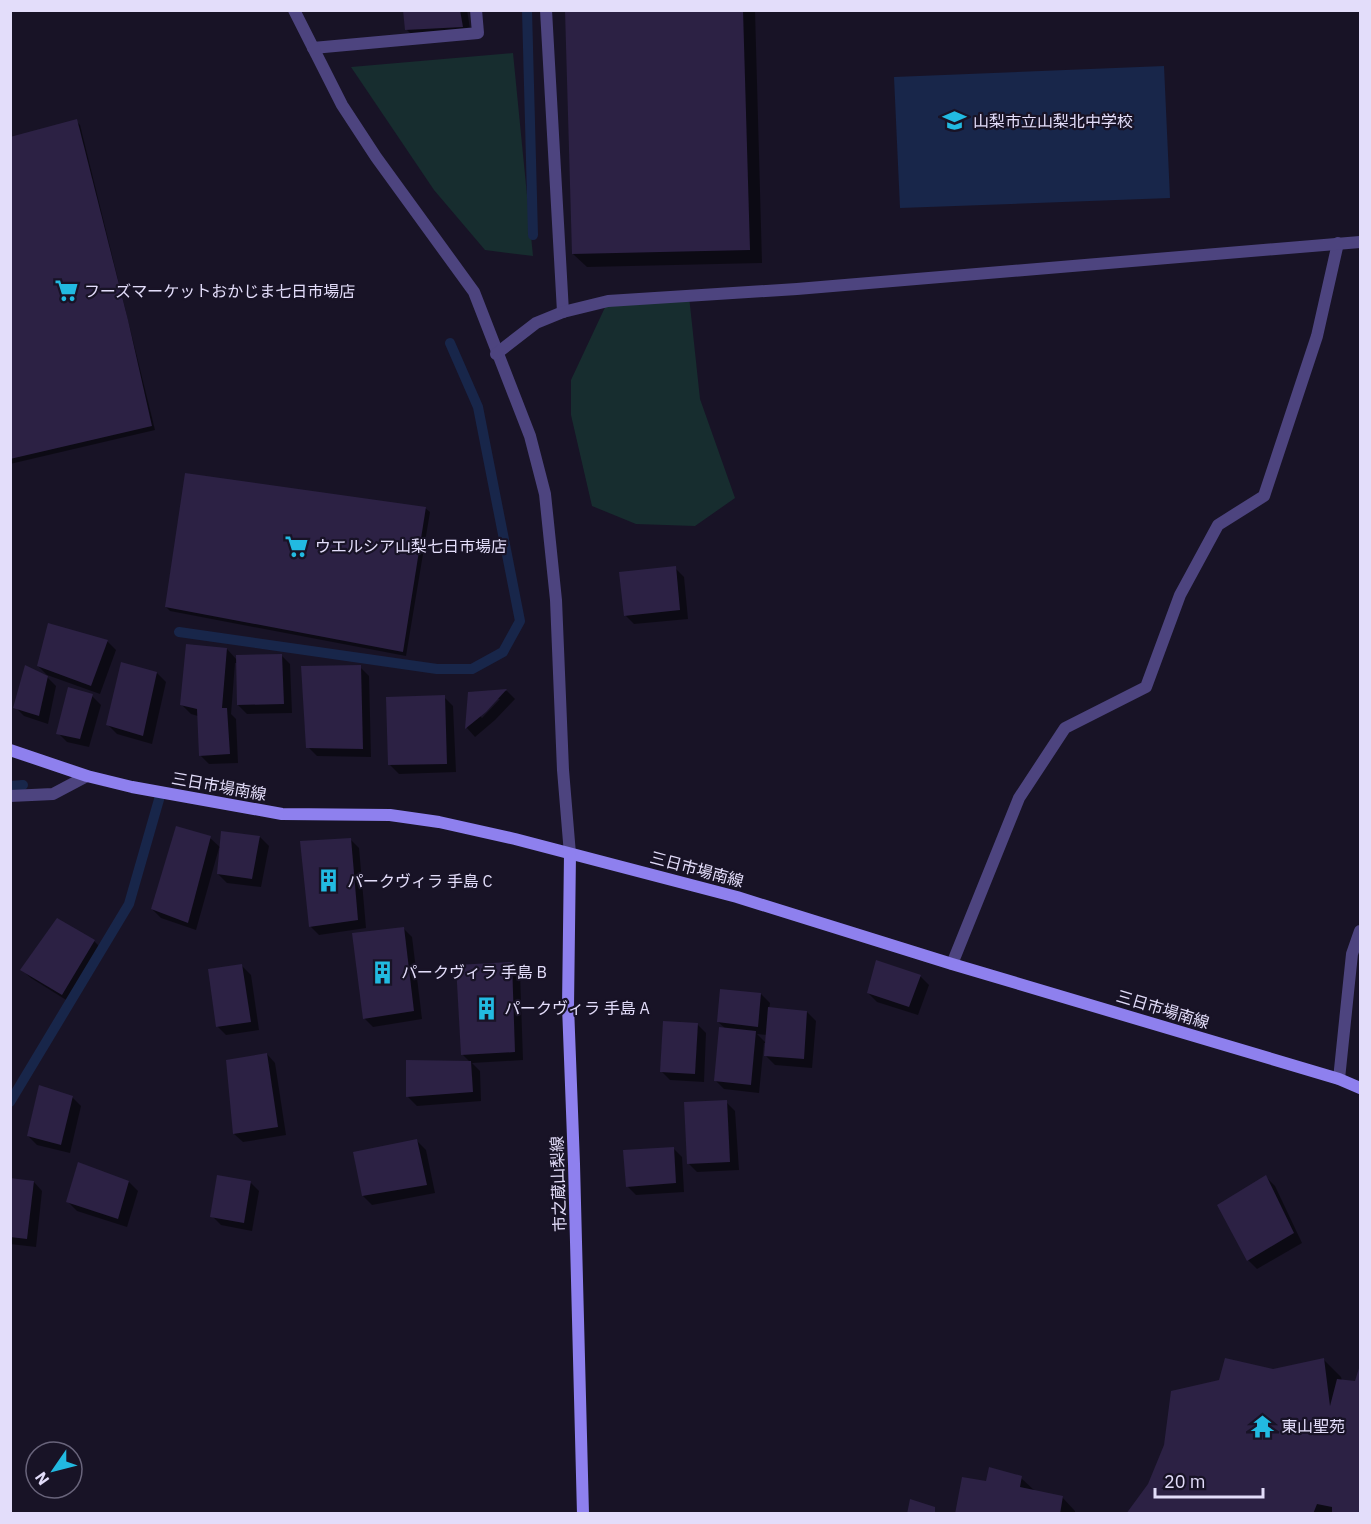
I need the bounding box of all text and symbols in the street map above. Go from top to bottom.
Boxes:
school or university icon: 山梨市立山梨北中学校 [942,108,968,134]
place label: 山梨市立山梨北中学校 [973,111,1133,131]
supermarket icon: フーズマーケットおかじま七日市場店 [53,278,79,304]
place label: フーズマーケットおかじま七日市場店 [84,281,355,301]
supermarket icon: ウエルシア山梨七日市場店 [284,533,310,559]
place label: ウエルシア山梨七日市場店 [315,536,507,556]
street label: 三日市場南線 [170,768,268,804]
street label: 三日市場南線 [648,847,746,891]
building icon: パークヴィラ 手島 C [316,868,342,894]
place label: パークヴィラ 手島 C [347,871,493,891]
building icon: パークヴィラ 手島 B [370,959,396,985]
place label: パークヴィラ 手島 B [401,962,547,982]
street label: 三日市場南線 [1114,985,1212,1033]
building icon: パークヴィラ 手島 A [473,995,499,1021]
place label: パークヴィラ 手島 A [504,998,650,1018]
street label: 市之蔵山梨線 [546,1136,570,1232]
temple icon: 東山聖苑 [1250,1413,1276,1439]
place label: 東山聖苑 [1281,1416,1345,1436]
north arrow [24,1440,84,1500]
scale bar [1155,1461,1263,1499]
text: N [30,1468,53,1489]
text: 20 m [1164,1470,1206,1493]

